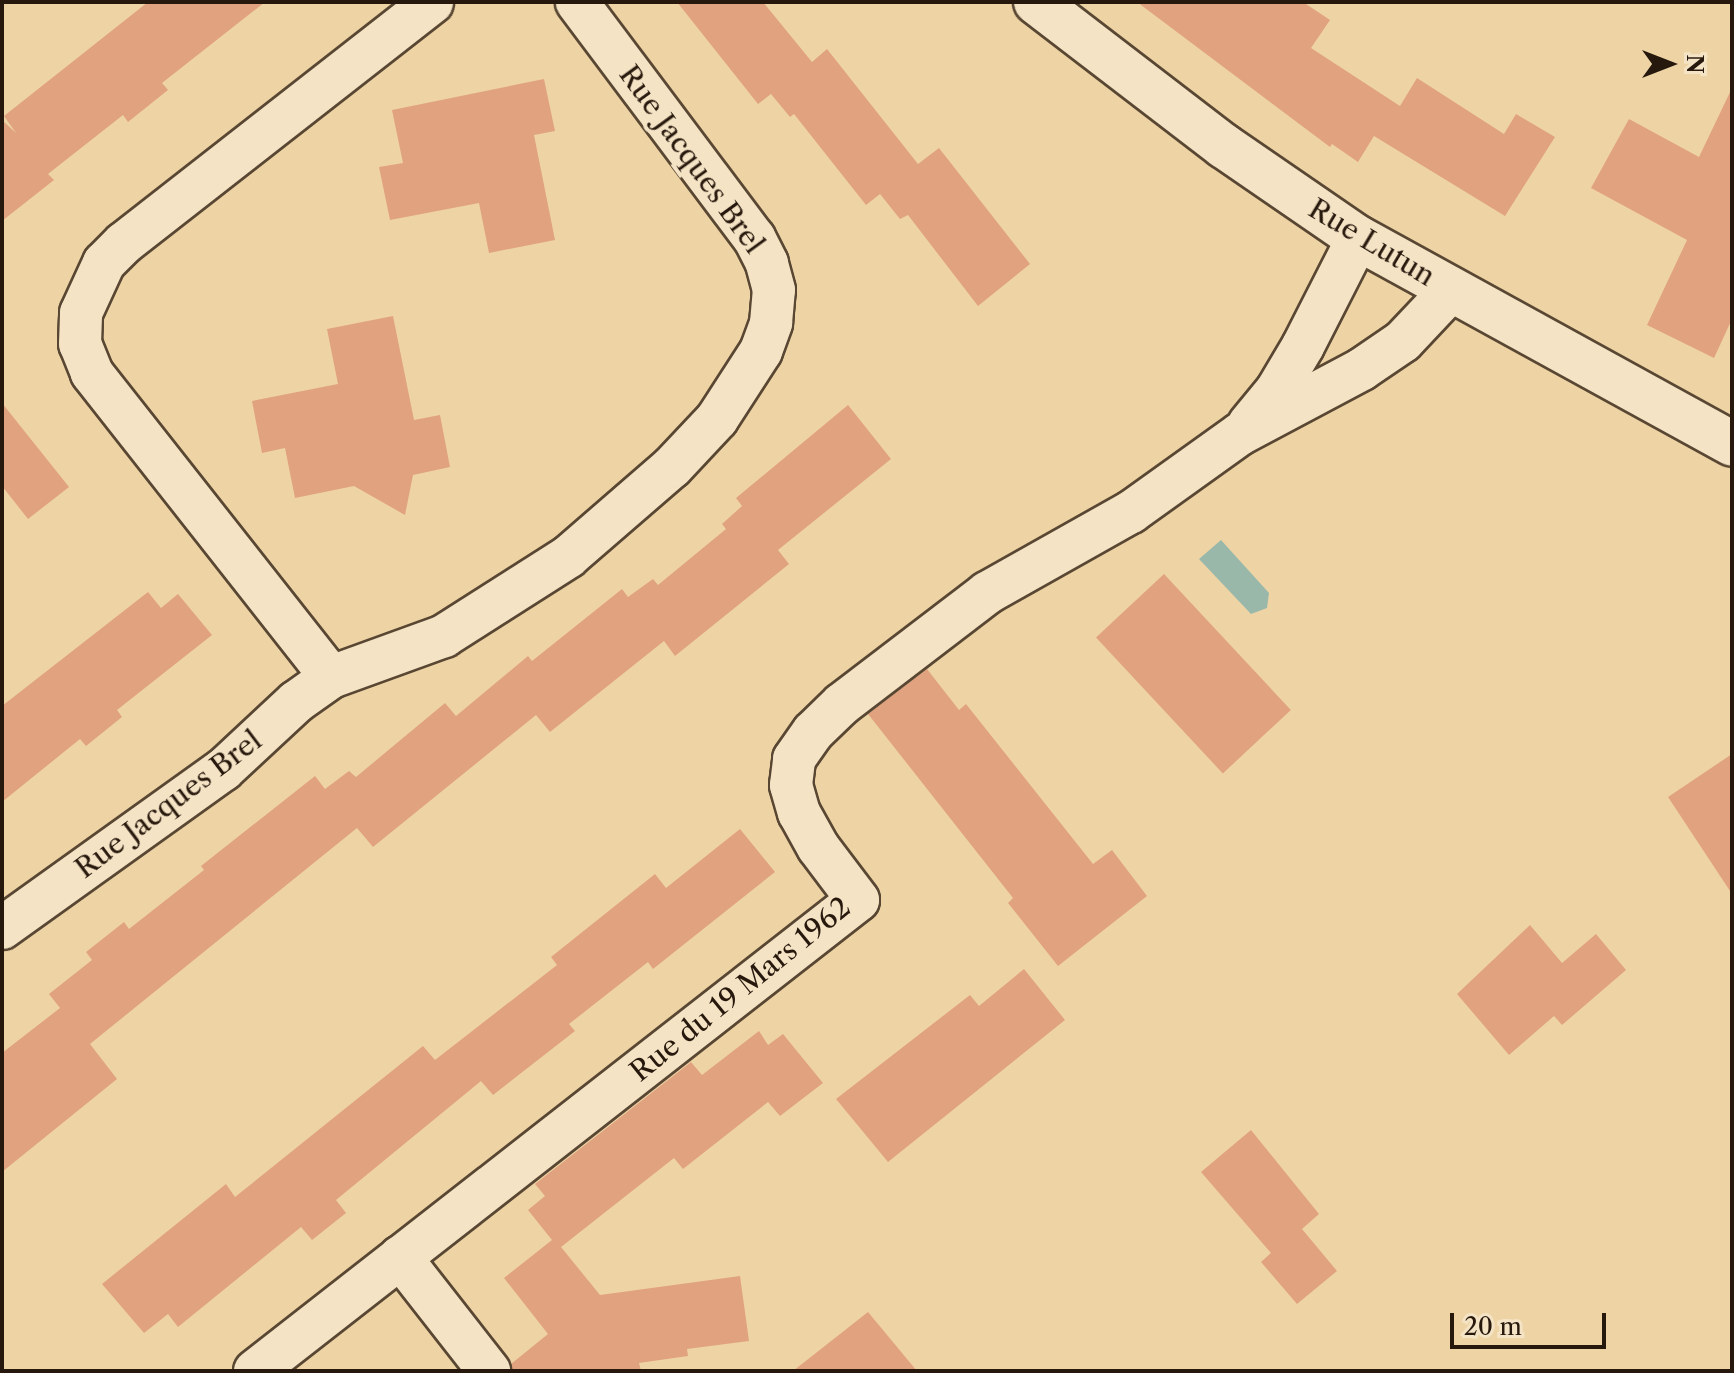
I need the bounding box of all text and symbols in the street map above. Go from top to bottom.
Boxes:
north arrow [1630,24,1710,104]
text: N [1681,54,1708,74]
street label: Rue Jacques Brel [613,58,771,260]
street label: Rue Lutun [1303,191,1441,293]
street label: Rue Jacques Brel [68,723,268,885]
street label: Rue du 19 Mars 1962 [623,890,857,1088]
scale bar [1454,1297,1610,1347]
text: 20 m [1464,1312,1522,1341]

